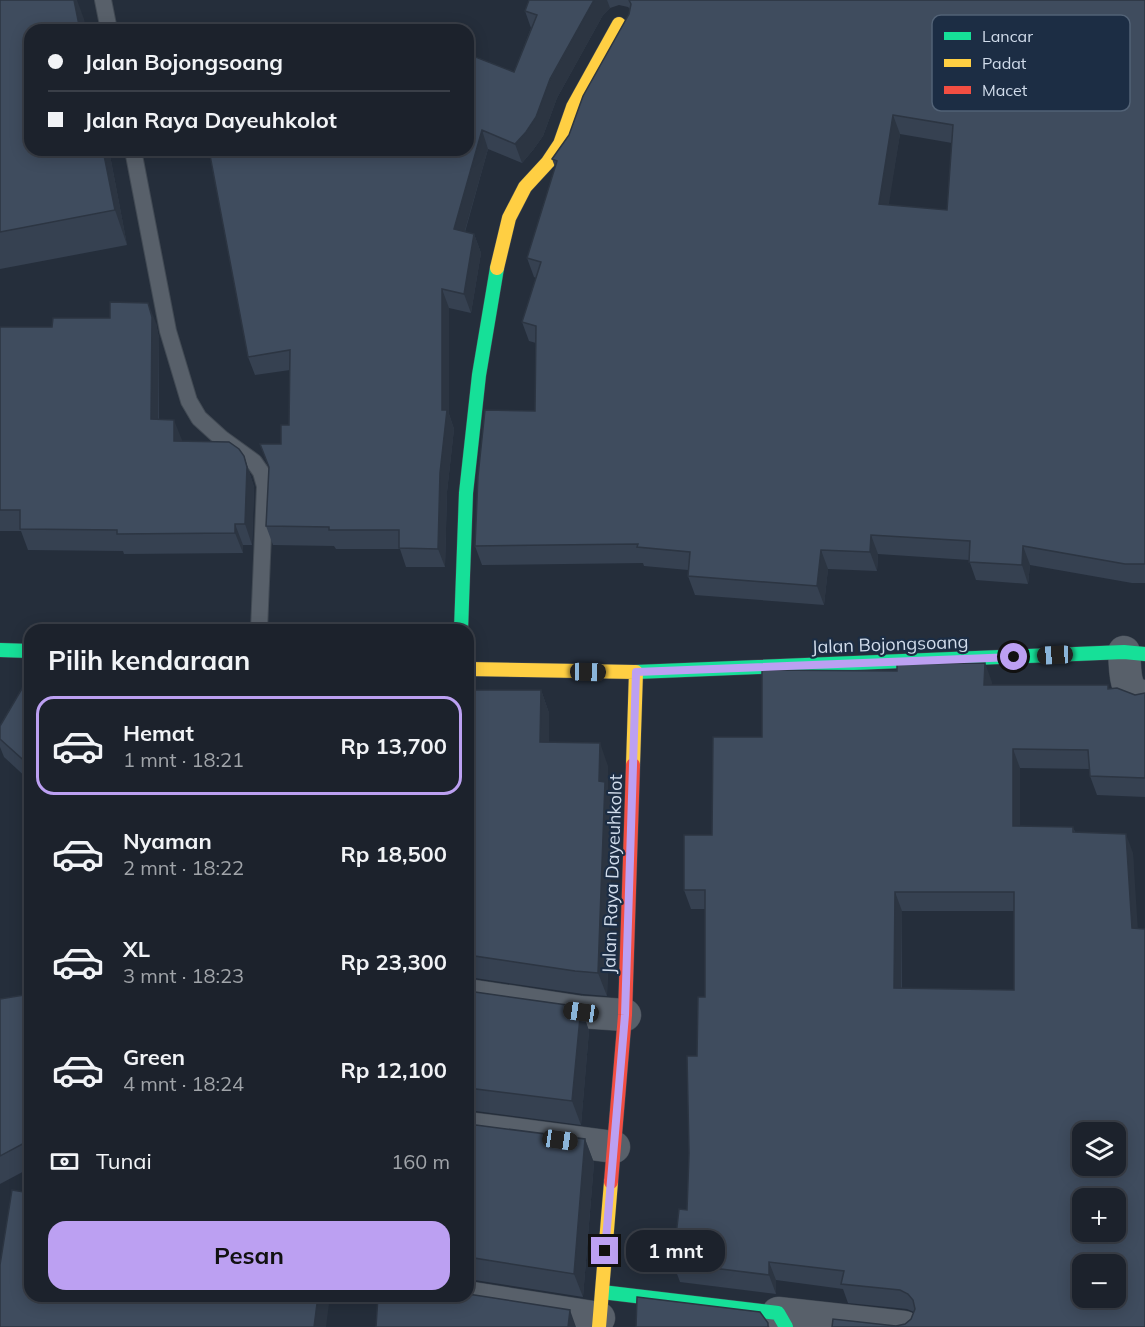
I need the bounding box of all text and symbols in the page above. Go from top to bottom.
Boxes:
legend [932,15,1130,111]
text: Lancar [982,26,1033,46]
text: Jalan Bojongsoang [84,48,283,76]
text: Padat [982,53,1027,73]
text: Macet [982,80,1028,100]
text: Jalan Raya Dayeuhkolot [84,106,337,134]
street label: Jalan Bojongsoang [811,630,969,658]
text: Pilih kendaraan [48,643,250,677]
route start [1000,643,1027,670]
car [1037,645,1073,665]
car [570,663,606,681]
icon: car [51,719,105,773]
text: Hemat [123,719,194,747]
text: Rp 13,700 [340,732,447,760]
text: 1 mnt · 18:21 [123,747,244,772]
street label: Jalan Raya Dayeuhkolot [597,774,627,974]
icon: car [51,827,105,881]
text: Nyaman [123,827,212,855]
text: Rp 18,500 [340,840,447,868]
text: 2 mnt · 18:22 [123,855,244,880]
icon: car [51,935,105,989]
text: XL [123,935,150,963]
text: Rp 23,300 [340,948,447,976]
text: 3 mnt · 18:23 [123,963,244,988]
car [562,1001,600,1023]
icon: car [51,1043,105,1097]
text: Green [123,1043,185,1071]
text: Rp 12,100 [340,1056,447,1084]
text: 4 mnt · 18:24 [123,1071,244,1096]
map controls [1072,1122,1126,1308]
button: layers [1072,1122,1126,1176]
car [541,1129,579,1151]
icon: cash [48,1145,81,1178]
text: Tunai [96,1147,152,1175]
text: 160 m [391,1149,450,1174]
button: + [1072,1188,1126,1242]
button: Pesan [48,1221,450,1290]
callout: 1 mnt [626,1230,725,1272]
route end [591,1237,618,1264]
text: 1 mnt [648,1238,703,1263]
button: − [1072,1254,1126,1308]

